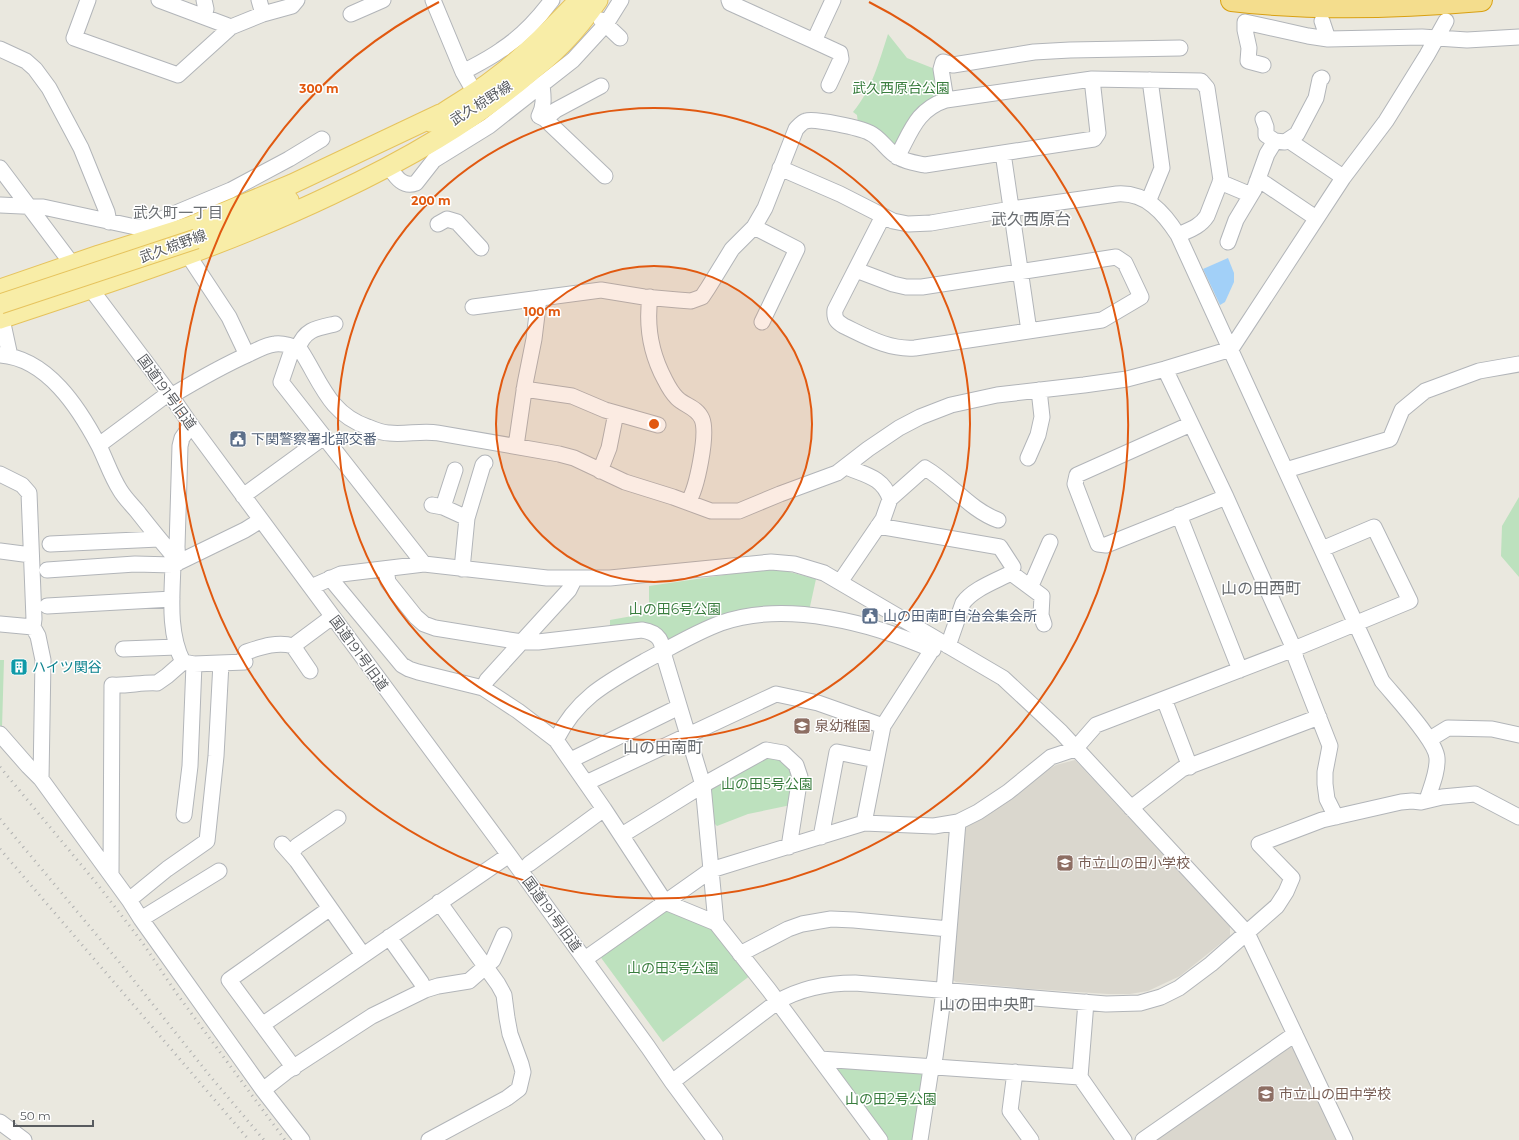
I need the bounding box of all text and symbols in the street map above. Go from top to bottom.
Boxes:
street label: 武久椋野線 [447,77,515,129]
park label: 武久西原台公園 [852,79,950,97]
text: 300 m [298,81,339,96]
text: 200 m [411,193,451,208]
district label: 武久町一丁目 [133,203,223,222]
district label: 武久西原台 [991,210,1071,229]
street label: 武久椋野線 [137,226,209,266]
text: 100 m [524,304,560,319]
street label: 国道191号旧道 [134,351,200,433]
centre of rings [647,417,661,431]
public building icon: 下関警察署北部交番 [228,429,248,449]
place label: 下関警察署北部交番 [251,430,377,448]
district label: 山の田西町 [1221,579,1301,598]
park label: 山の田6号公園 [629,600,721,618]
public building icon: 山の田南町自治会集会所 [860,606,880,626]
place label: 山の田南町自治会集会所 [883,607,1037,625]
street label: 国道191号旧道 [326,612,392,694]
building icon: ハイツ関谷 [9,657,29,677]
place label: ハイツ関谷 [32,658,102,676]
school or university icon: 泉幼稚園 [792,716,812,736]
place label: 泉幼稚園 [815,717,871,735]
district label: 山の田南町 [623,738,703,757]
park label: 山の田5号公園 [721,775,813,793]
school or university icon: 市立山の田小学校 [1055,853,1075,873]
place label: 市立山の田小学校 [1078,854,1190,872]
street label: 国道191号旧道 [519,873,585,955]
park label: 山の田3号公園 [627,959,719,977]
district label: 山の田中央町 [939,995,1035,1014]
school or university icon: 市立山の田中学校 [1256,1084,1276,1104]
place label: 市立山の田中学校 [1279,1085,1391,1103]
park label: 山の田2号公園 [845,1090,937,1108]
scale bar [14,1102,93,1128]
text: 50 m [20,1108,51,1123]

